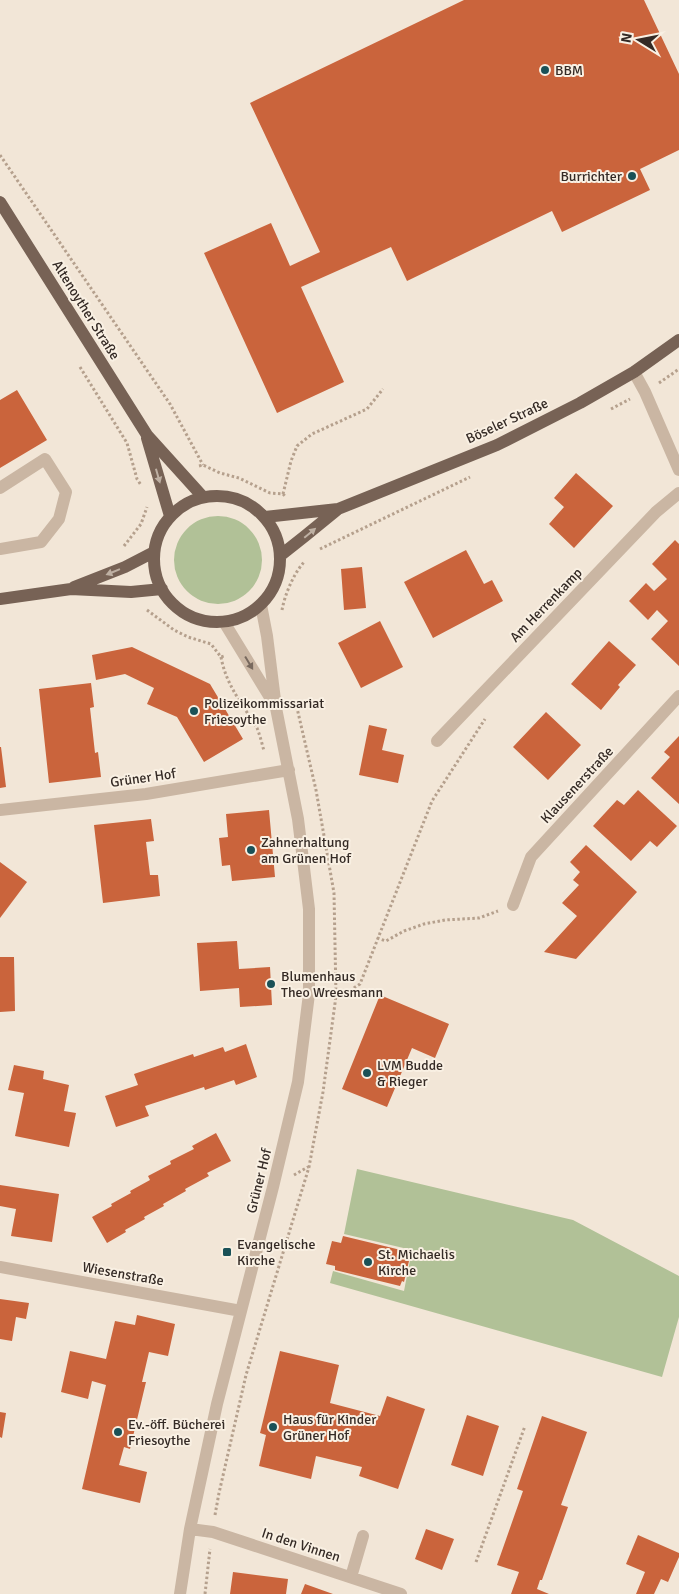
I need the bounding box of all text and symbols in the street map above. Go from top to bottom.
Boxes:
north arrow [614,15,664,65]
text: N [617,32,636,44]
place label: BBM [555,62,583,79]
marker: BBM [539,64,551,76]
place label: Burrichter [560,168,623,185]
marker: Burrichter [626,170,638,182]
street label: Altenoyther Straße [49,257,123,363]
street label: Böseler Straße [463,395,551,447]
one-way arrow [154,468,162,483]
one-way arrow [303,527,316,538]
street label: Am Herrenkamp [506,564,586,646]
one-way arrow [106,568,120,576]
one-way arrow [244,657,253,670]
place label: Polizeikommissariat Friesoythe [204,695,324,728]
marker: Polizeikommissariat Friesoythe [188,705,200,717]
street label: Klausenerstraße [537,743,617,827]
street label: Grüner Hof [109,765,178,791]
place label: Zahnerhaltung am Grünen Hof [261,834,352,867]
marker: Zahnerhaltung am Grünen Hof [245,844,257,856]
place label: Blumenhaus Theo Wreesmann [281,968,383,1001]
marker: Blumenhaus Theo Wreesmann [265,978,277,990]
place label: LVM Budde & Rieger [377,1057,443,1090]
marker: LVM Budde & Rieger [361,1067,373,1079]
street label: Grüner Hof [243,1146,276,1215]
place label: Evangelische Kirche [237,1236,315,1269]
marker: Evangelische Kirche [221,1246,233,1258]
place label: St. Michaelis Kirche [378,1246,455,1279]
marker: St. Michaelis Kirche [362,1256,374,1268]
street label: Wiesenstraße [81,1258,165,1290]
place label: Haus für Kinder Grüner Hof [283,1411,377,1444]
place label: Ev.-öff. Bücherei Friesoythe [128,1416,225,1449]
marker: Haus für Kinder Grüner Hof [267,1421,279,1433]
marker: Ev.-öff. Bücherei Friesoythe [112,1426,124,1438]
street label: In den Vinnen [260,1524,342,1566]

